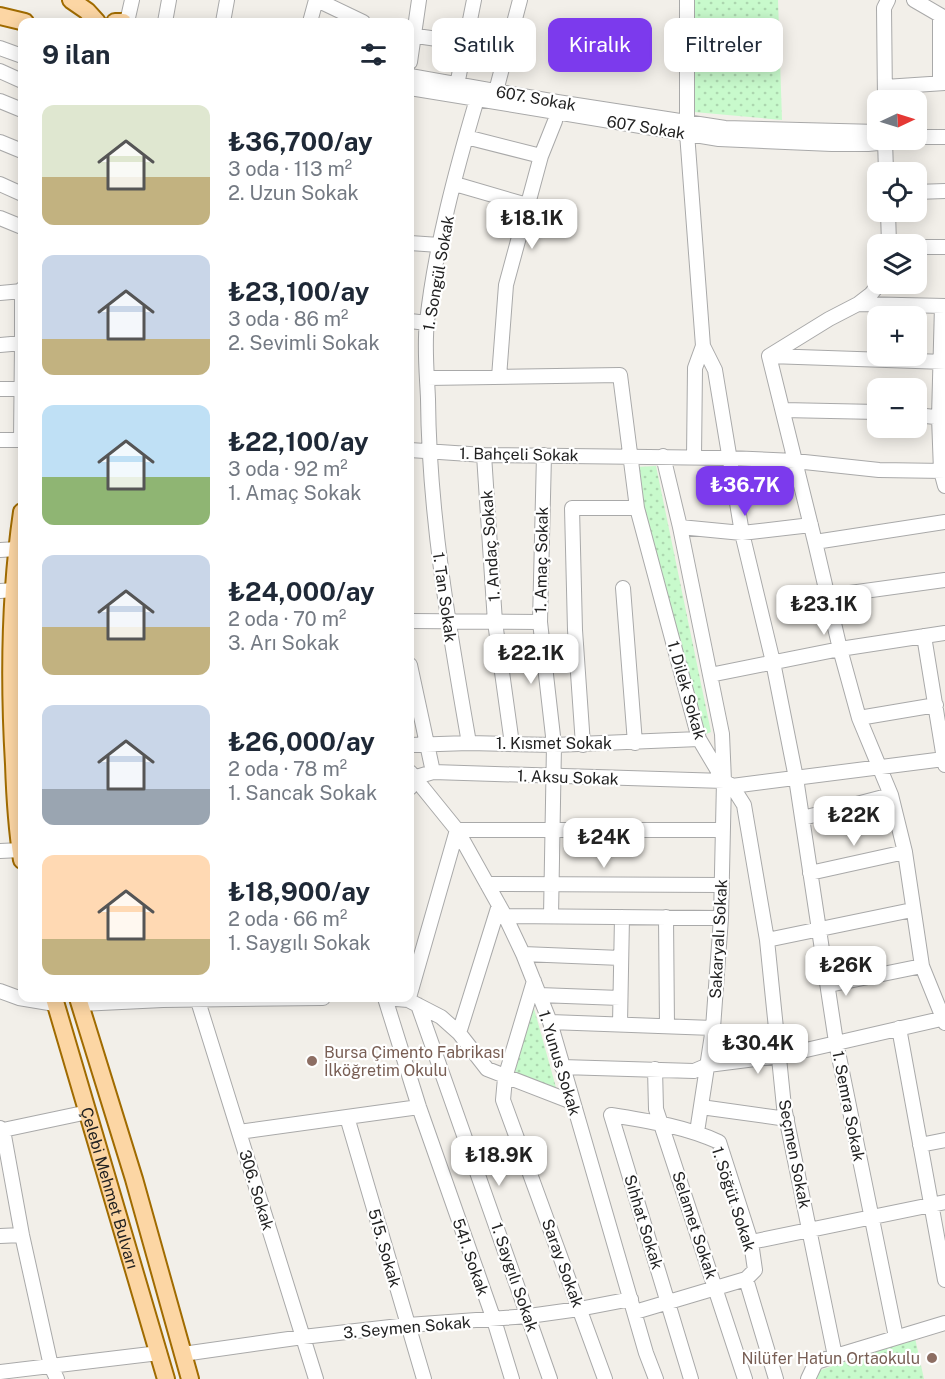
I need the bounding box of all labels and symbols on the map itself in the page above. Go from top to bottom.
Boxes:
street label: 607. Sokak [494,82,577,115]
north arrow [867,90,927,150]
street label: 607 Sokak [605,112,687,143]
pin: ₺18.1K [483,199,581,250]
street label: 1. Songül Sokak [419,214,458,332]
street label: 1. Bahçeli Sokak [459,444,579,465]
pin: ₺36.7K [696,466,794,517]
street label: 1. Andaç Sokak [477,490,504,602]
street label: 1. Amaç Sokak [531,506,552,614]
street label: 1. Tan Sokak [429,551,460,643]
pin: ₺23.1K [775,585,873,636]
pin: ₺22.1K [482,634,580,685]
street label: 1. Dilek Sokak [663,639,710,742]
street label: 1. Kısmet Sokak [496,734,612,753]
street label: 1. Aksu Sokak [517,766,619,789]
pin: ₺22K [818,796,890,847]
pin: ₺24K [568,818,640,869]
street label: Sakaryalı Sokak [706,879,731,999]
pin: ₺26K [810,946,882,997]
street label: 1. Yunus Sokak [534,1008,585,1118]
pin: ₺30.4K [709,1024,807,1075]
place label: Bursa Çimento Fabrikası İlköğretim Okulu [324,1043,504,1080]
street label: 1. Semra Sokak [828,1049,869,1163]
marker: Bursa Çimento Fabrikası İlköğretim Okulu [305,1054,319,1068]
street label: Seçmen Sokak [775,1098,814,1210]
street label: Çelebi Mehmet Bulvarı [77,1105,142,1271]
pin: ₺18.9K [450,1136,548,1187]
street label: 1. Söğüt Sokak [708,1144,759,1254]
street label: 306. Sokak [235,1148,278,1233]
street label: Selamet Sokak [668,1169,721,1282]
street label: Sıhhat Sokak [620,1172,667,1272]
street label: 515. Sokak [364,1207,405,1290]
street label: 541. Sokak [448,1216,493,1298]
street label: Saray Sokak [538,1216,587,1310]
street label: 1. Saygılı Sokak [487,1220,542,1334]
street label: 3. Seymen Sokak [342,1312,472,1343]
place label: Nilüfer Hatun Ortaokulu [741,1349,920,1368]
marker: Nilüfer Hatun Ortaokulu [925,1351,939,1365]

